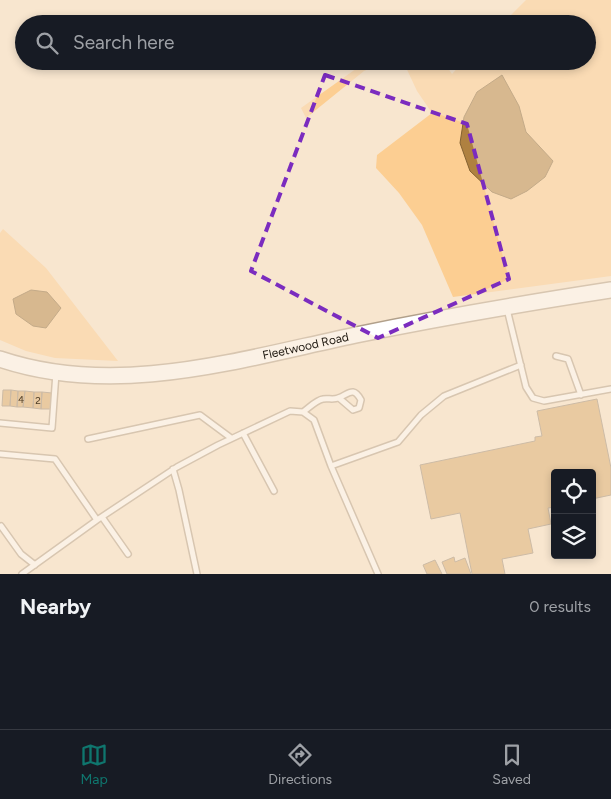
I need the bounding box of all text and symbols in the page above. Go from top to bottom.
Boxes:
search box [15,15,596,70]
icon: search [33,29,61,57]
text: Search here [73,31,175,54]
street label: Fleetwood Road [261,330,350,362]
house number: 4 [18,393,24,406]
house number: 2 [35,394,41,407]
map controls [551,469,596,559]
button: locate [551,469,596,514]
button: layers [551,514,596,559]
text: Nearby [20,594,91,619]
text: 0 results [529,597,591,616]
tab: Map [80,741,108,788]
tab: Directions [268,741,332,788]
tab: Saved [492,741,531,788]

